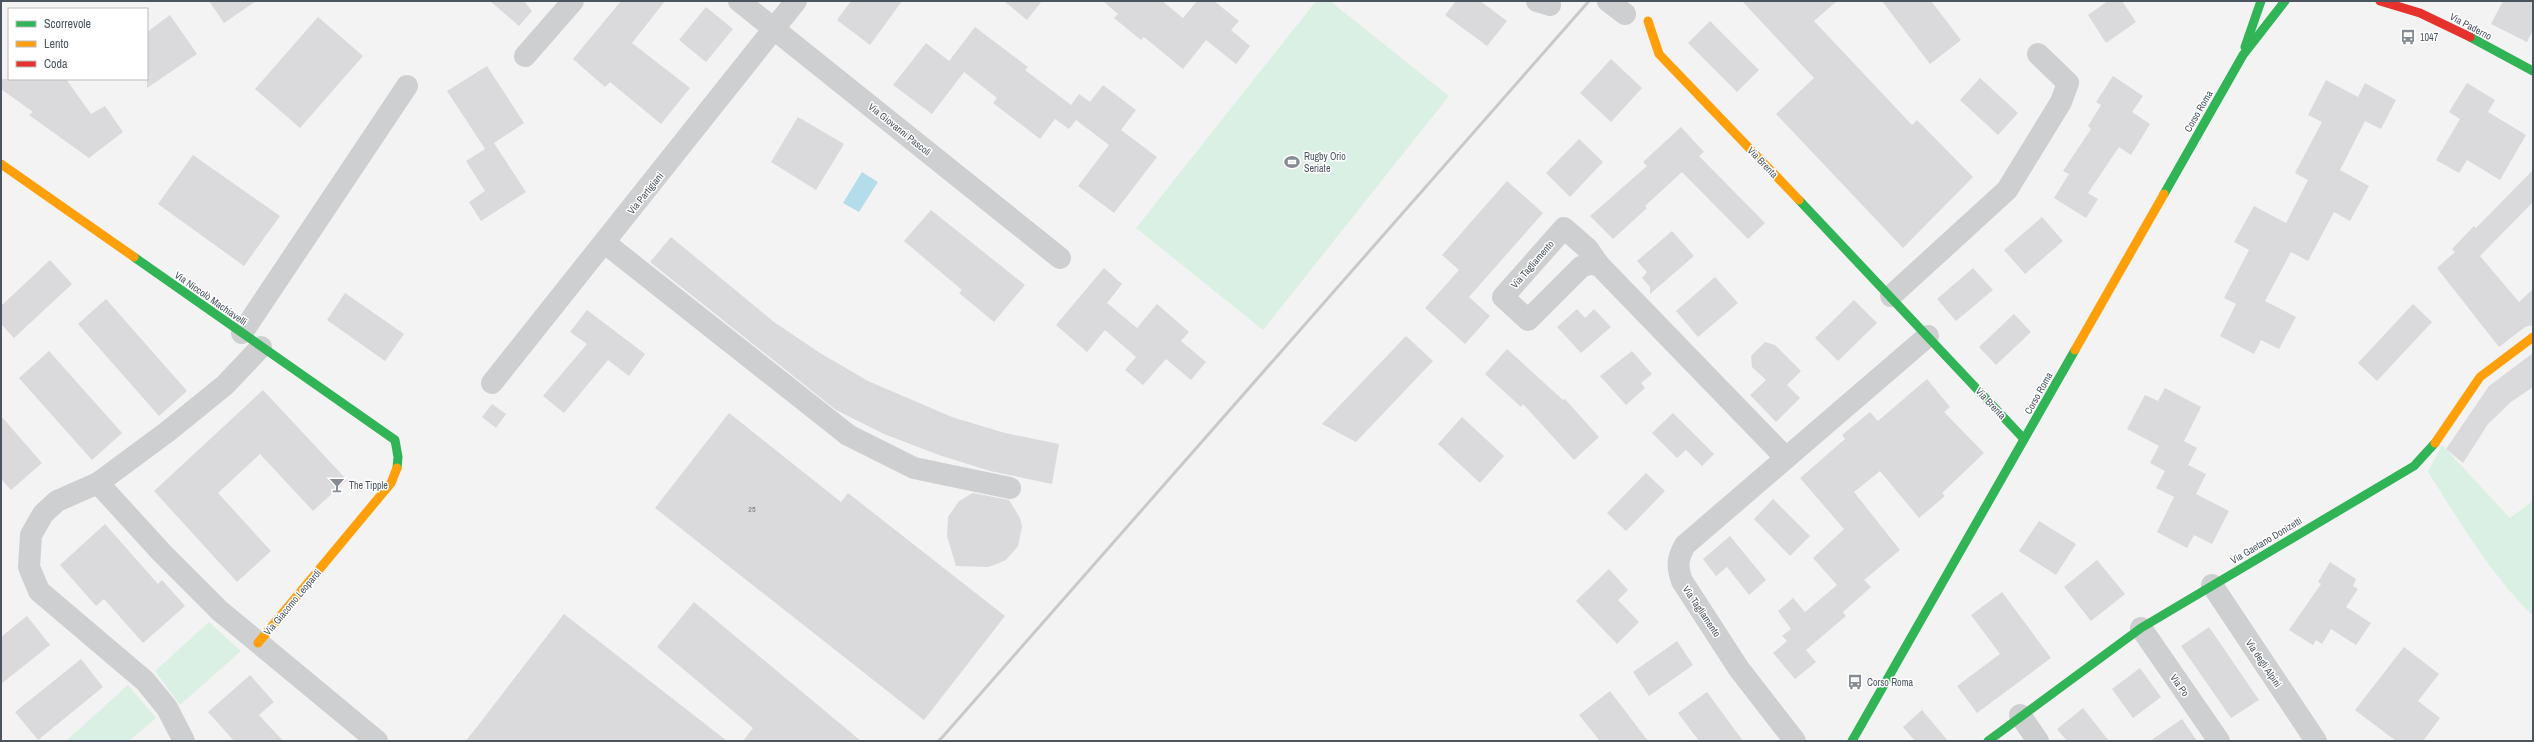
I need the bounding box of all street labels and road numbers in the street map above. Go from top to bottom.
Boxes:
street label: Via Paderno [2448,10,2494,43]
street label: Corso Roma [2181,88,2216,134]
street label: Via Giovanni Pascoli [866,100,934,159]
street label: Via Brenta [1745,144,1781,181]
street label: Via Partigiani [625,170,666,217]
street label: Via Tagliamento [1508,237,1557,291]
street label: Via Niccolò Machiavelli [172,269,249,328]
street label: Corso Roma [2022,370,2055,417]
street label: Via Brenta [1973,385,2009,422]
street label: Via Gaetano Donizetti [2228,514,2304,567]
street label: Via Giacomo Leopardi [261,567,324,638]
street label: Via Tagliamento [1680,583,1724,640]
street label: Via degli Alpini [2243,637,2284,690]
street label: Via Po [2167,672,2192,699]

